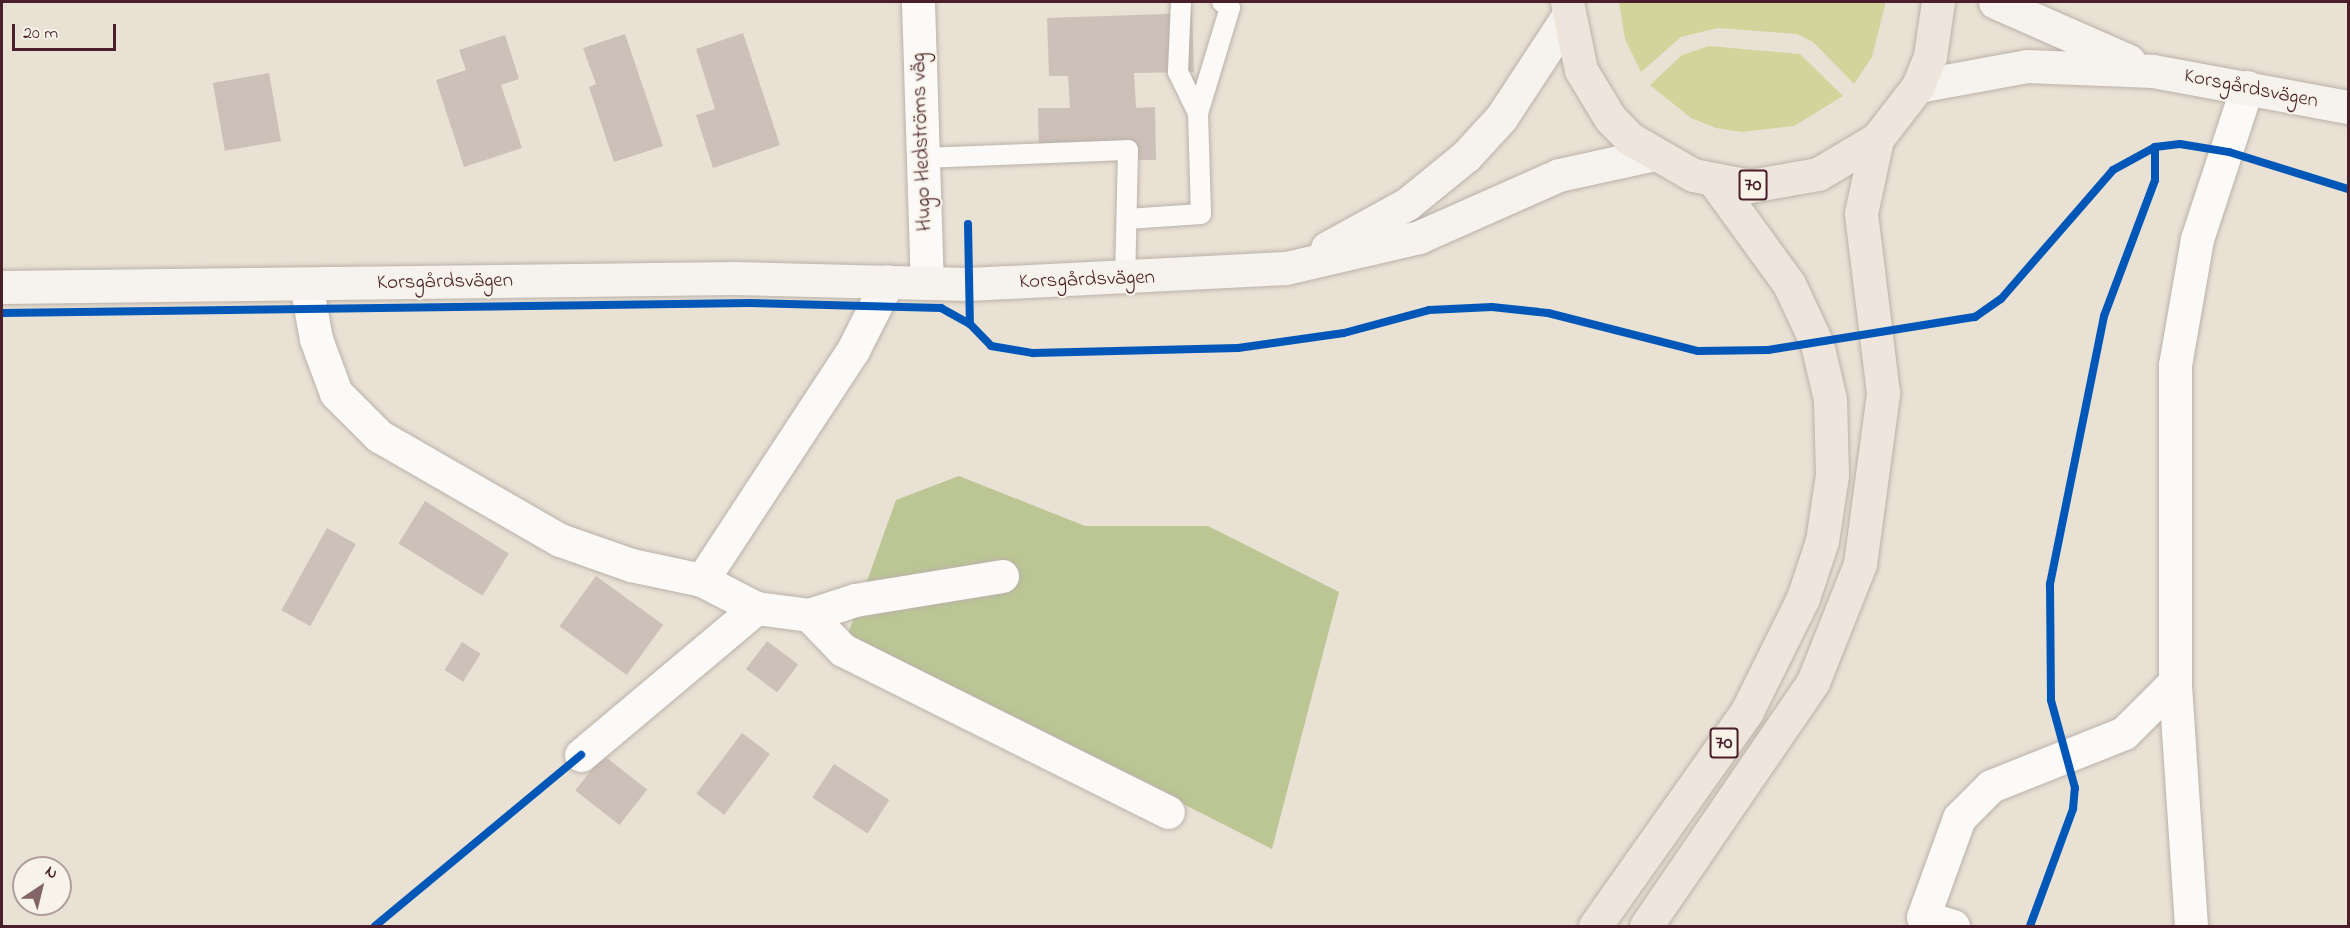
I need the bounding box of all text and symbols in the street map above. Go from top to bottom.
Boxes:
scale bar [15,12,118,50]
text: 20 m [23,21,58,47]
street label: Hugo Hedströms väg [906,52,938,232]
street label: Korsgårdsvägen [2182,64,2320,114]
road number: 70 [1738,168,1768,202]
street label: Korsgårdsvägen [1019,265,1155,295]
street label: Korsgårdsvägen [377,268,513,296]
road number: 70 [1709,726,1739,760]
north arrow [12,856,72,916]
text: N [40,860,62,886]

